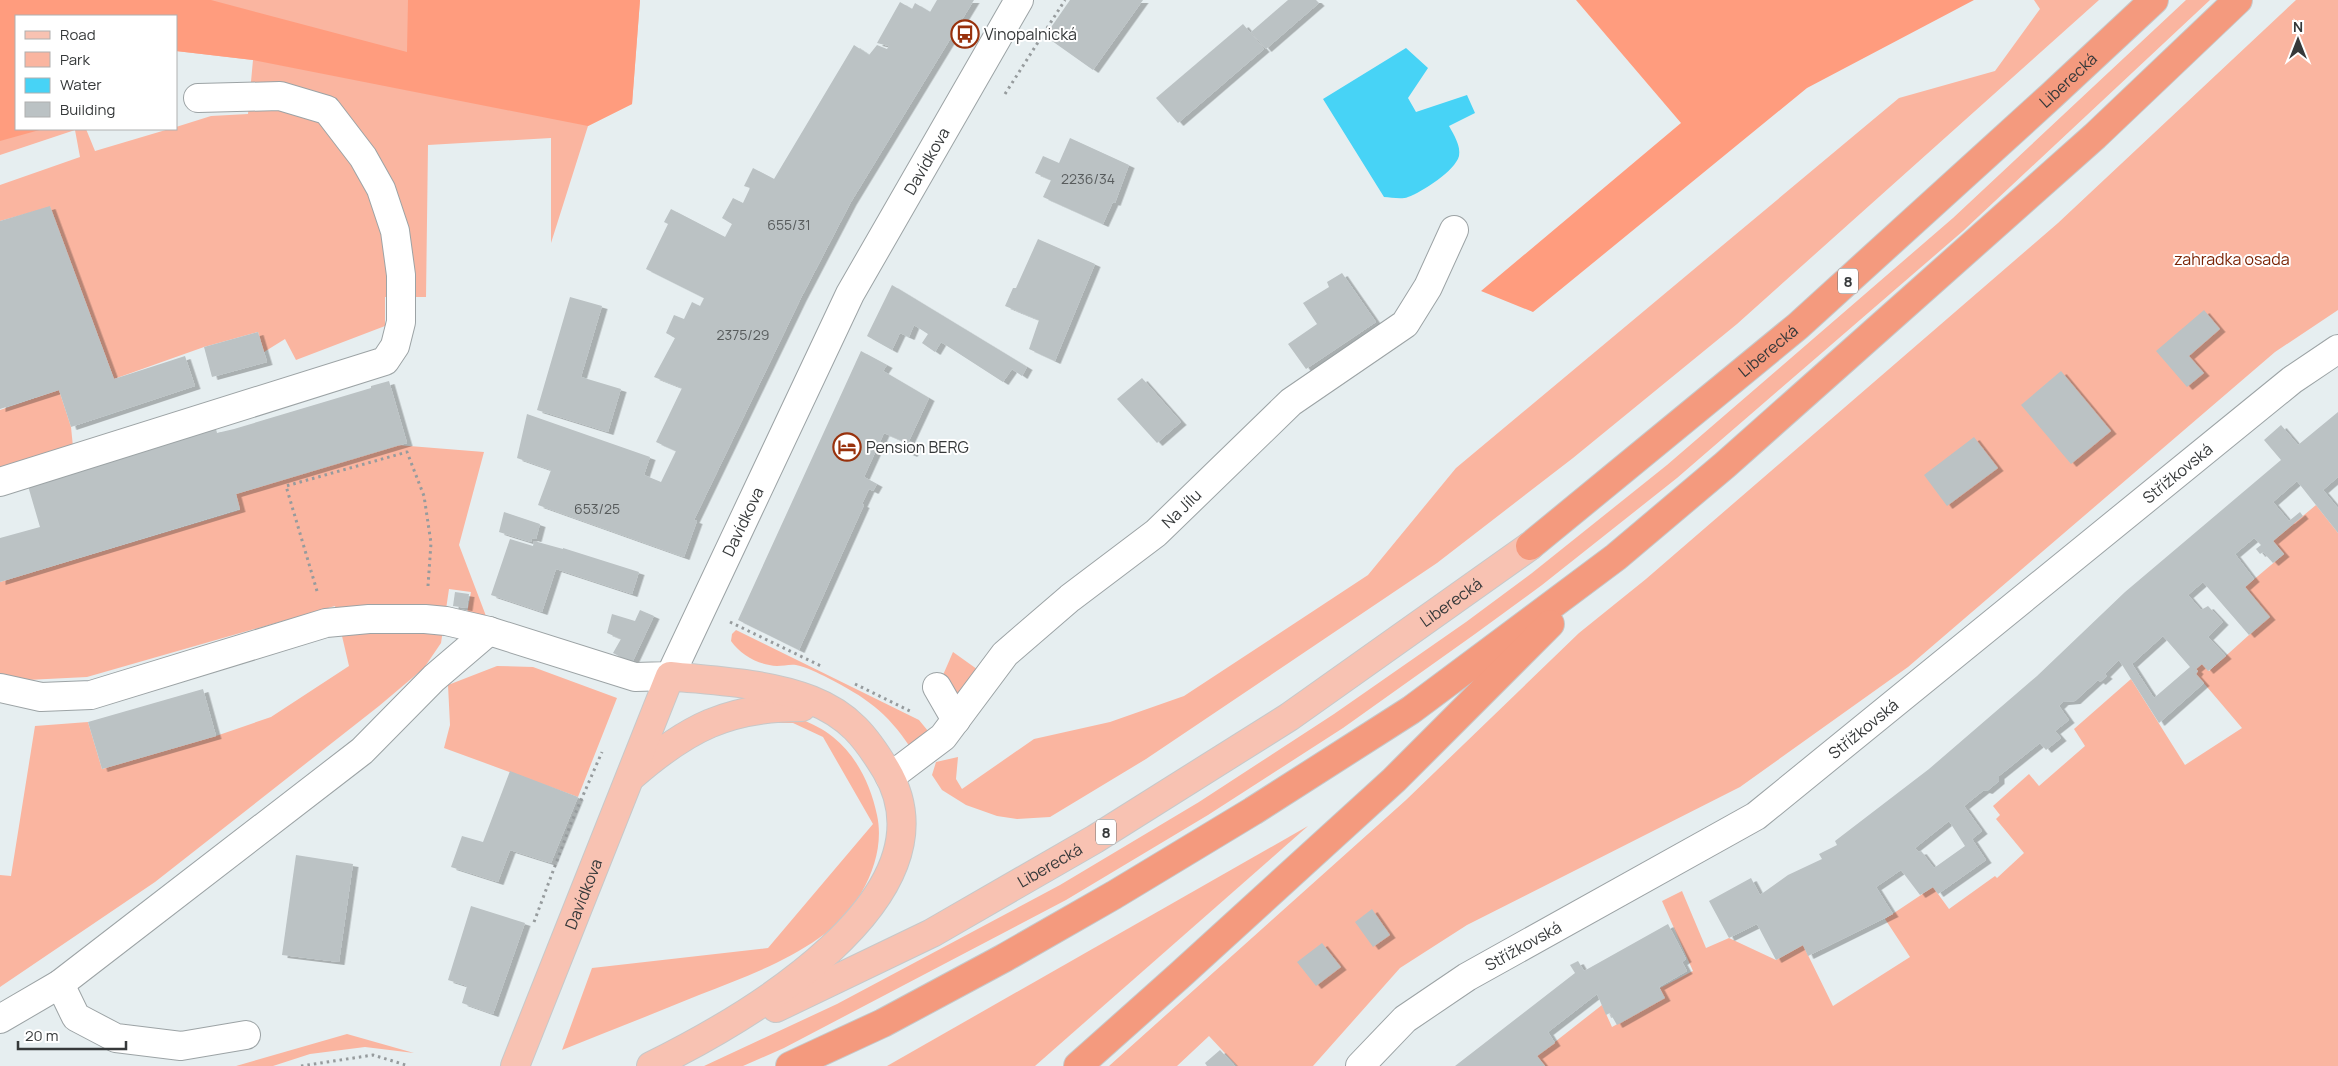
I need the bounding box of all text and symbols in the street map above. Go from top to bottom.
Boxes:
legend [15,15,178,130]
north arrow [2273,15,2323,65]
text: N [2293,17,2303,36]
bus stop icon: Vinopalnická [950,19,980,49]
place label: Vinopalnická [984,23,1077,45]
text: Road [60,24,96,45]
street label: Liberecká [2034,48,2102,112]
text: Park [60,49,90,70]
text: Water [60,74,102,95]
text: Building [60,99,115,120]
street label: Davídkova [898,123,954,199]
house number: 2236/34 [1061,169,1115,188]
house number: 655/31 [767,215,811,234]
park label: zahradka osada [2174,248,2290,270]
road number: 8 [1838,268,1858,294]
street label: Liberecká [1733,319,1803,382]
house number: 2375/29 [717,325,769,344]
hotel icon: Pension BERG [832,432,862,462]
place label: Pension BERG [866,436,969,458]
street label: Střížkovská [2138,438,2217,508]
street label: Davídkova [717,483,769,560]
street label: Na Jílu [1157,484,1206,533]
house number: 653/25 [574,499,620,518]
street label: Liberecká [1415,572,1486,632]
street label: Střížkovská [1824,694,1903,764]
road number: 8 [1096,820,1116,844]
street label: Liberecká [1013,838,1086,892]
street label: Davídkova [559,856,607,933]
street label: Střížkovská [1481,916,1565,976]
scale bar [18,1018,125,1050]
text: 20 m [25,1025,58,1046]

